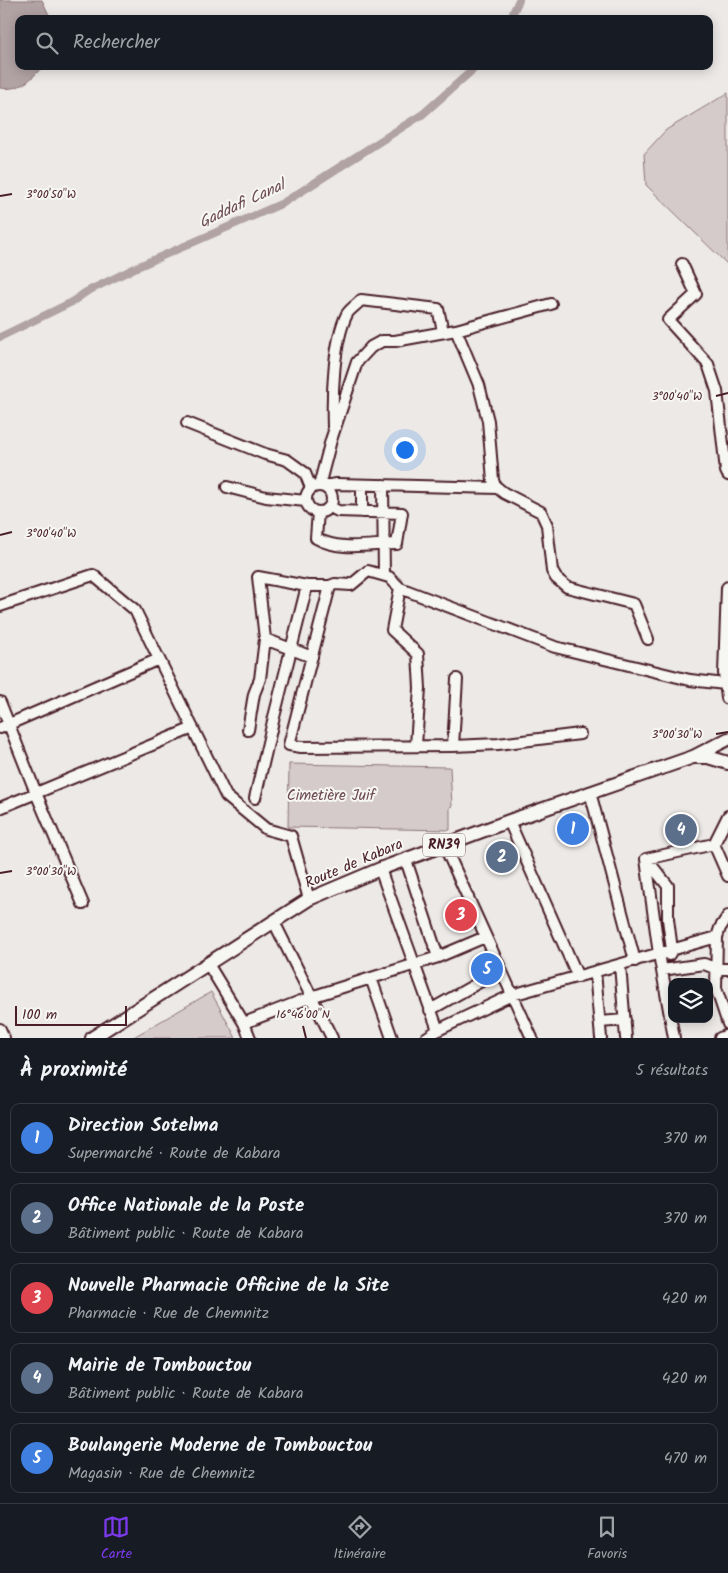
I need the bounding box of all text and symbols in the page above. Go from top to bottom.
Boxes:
search box [15,15,713,70]
text: Rechercher [73,28,160,58]
icon: search [33,29,61,57]
water label: Gaddafi Canal [195,172,292,235]
text: 3°00'50"W [26,185,76,204]
text: 3°00'40"W [652,387,702,406]
your location [392,437,418,463]
text: 3°00'40"W [26,524,76,543]
text: 3°00'30"W [652,725,702,744]
park label: Cimetière Juif [287,784,377,808]
pin: 1 [557,810,589,848]
pin: 4 [665,811,697,849]
street label: Route de Kabara [301,833,407,895]
road number: RN39 [423,834,465,856]
pin: 2 [486,838,518,876]
text: 3°00'30"W [26,862,76,881]
pin: 3 [445,896,477,934]
pin: 5 [471,950,503,988]
map controls [668,978,713,1023]
button: layers [668,978,713,1023]
scale bar [15,1003,128,1026]
text: 100 m [22,1004,57,1026]
text: 16°46'00"N [276,1005,330,1024]
text: À proximité [20,1054,127,1087]
text: 5 résultats [636,1058,708,1083]
text: Direction Sotelma [68,1111,218,1141]
text: 1 [35,1126,39,1151]
text: 370 m [663,1126,707,1151]
text: Supermarché · Route de Kabara [68,1141,281,1166]
text: Office Nationale de la Poste [68,1191,304,1221]
text: 2 [32,1206,42,1231]
text: 370 m [663,1206,707,1231]
text: Bâtiment public · Route de Kabara [68,1221,303,1246]
text: Nouvelle Pharmacie Officine de la Site [68,1271,389,1301]
text: 3 [33,1286,41,1311]
text: 420 m [662,1286,707,1311]
text: Pharmacie · Rue de Chemnitz [68,1301,269,1326]
text: Mairie de Tombouctou [68,1351,251,1381]
text: 4 [33,1366,41,1391]
text: 420 m [662,1366,707,1391]
text: Bâtiment public · Route de Kabara [68,1381,303,1406]
text: Boulangerie Moderne de Tombouctou [68,1431,372,1461]
text: 5 [33,1446,41,1471]
text: 470 m [664,1446,707,1471]
text: Magasin · Rue de Chemnitz [68,1461,255,1486]
tab: Carte [101,1513,132,1565]
tab: Itinéraire [334,1513,386,1565]
tab: Favoris [587,1513,627,1565]

